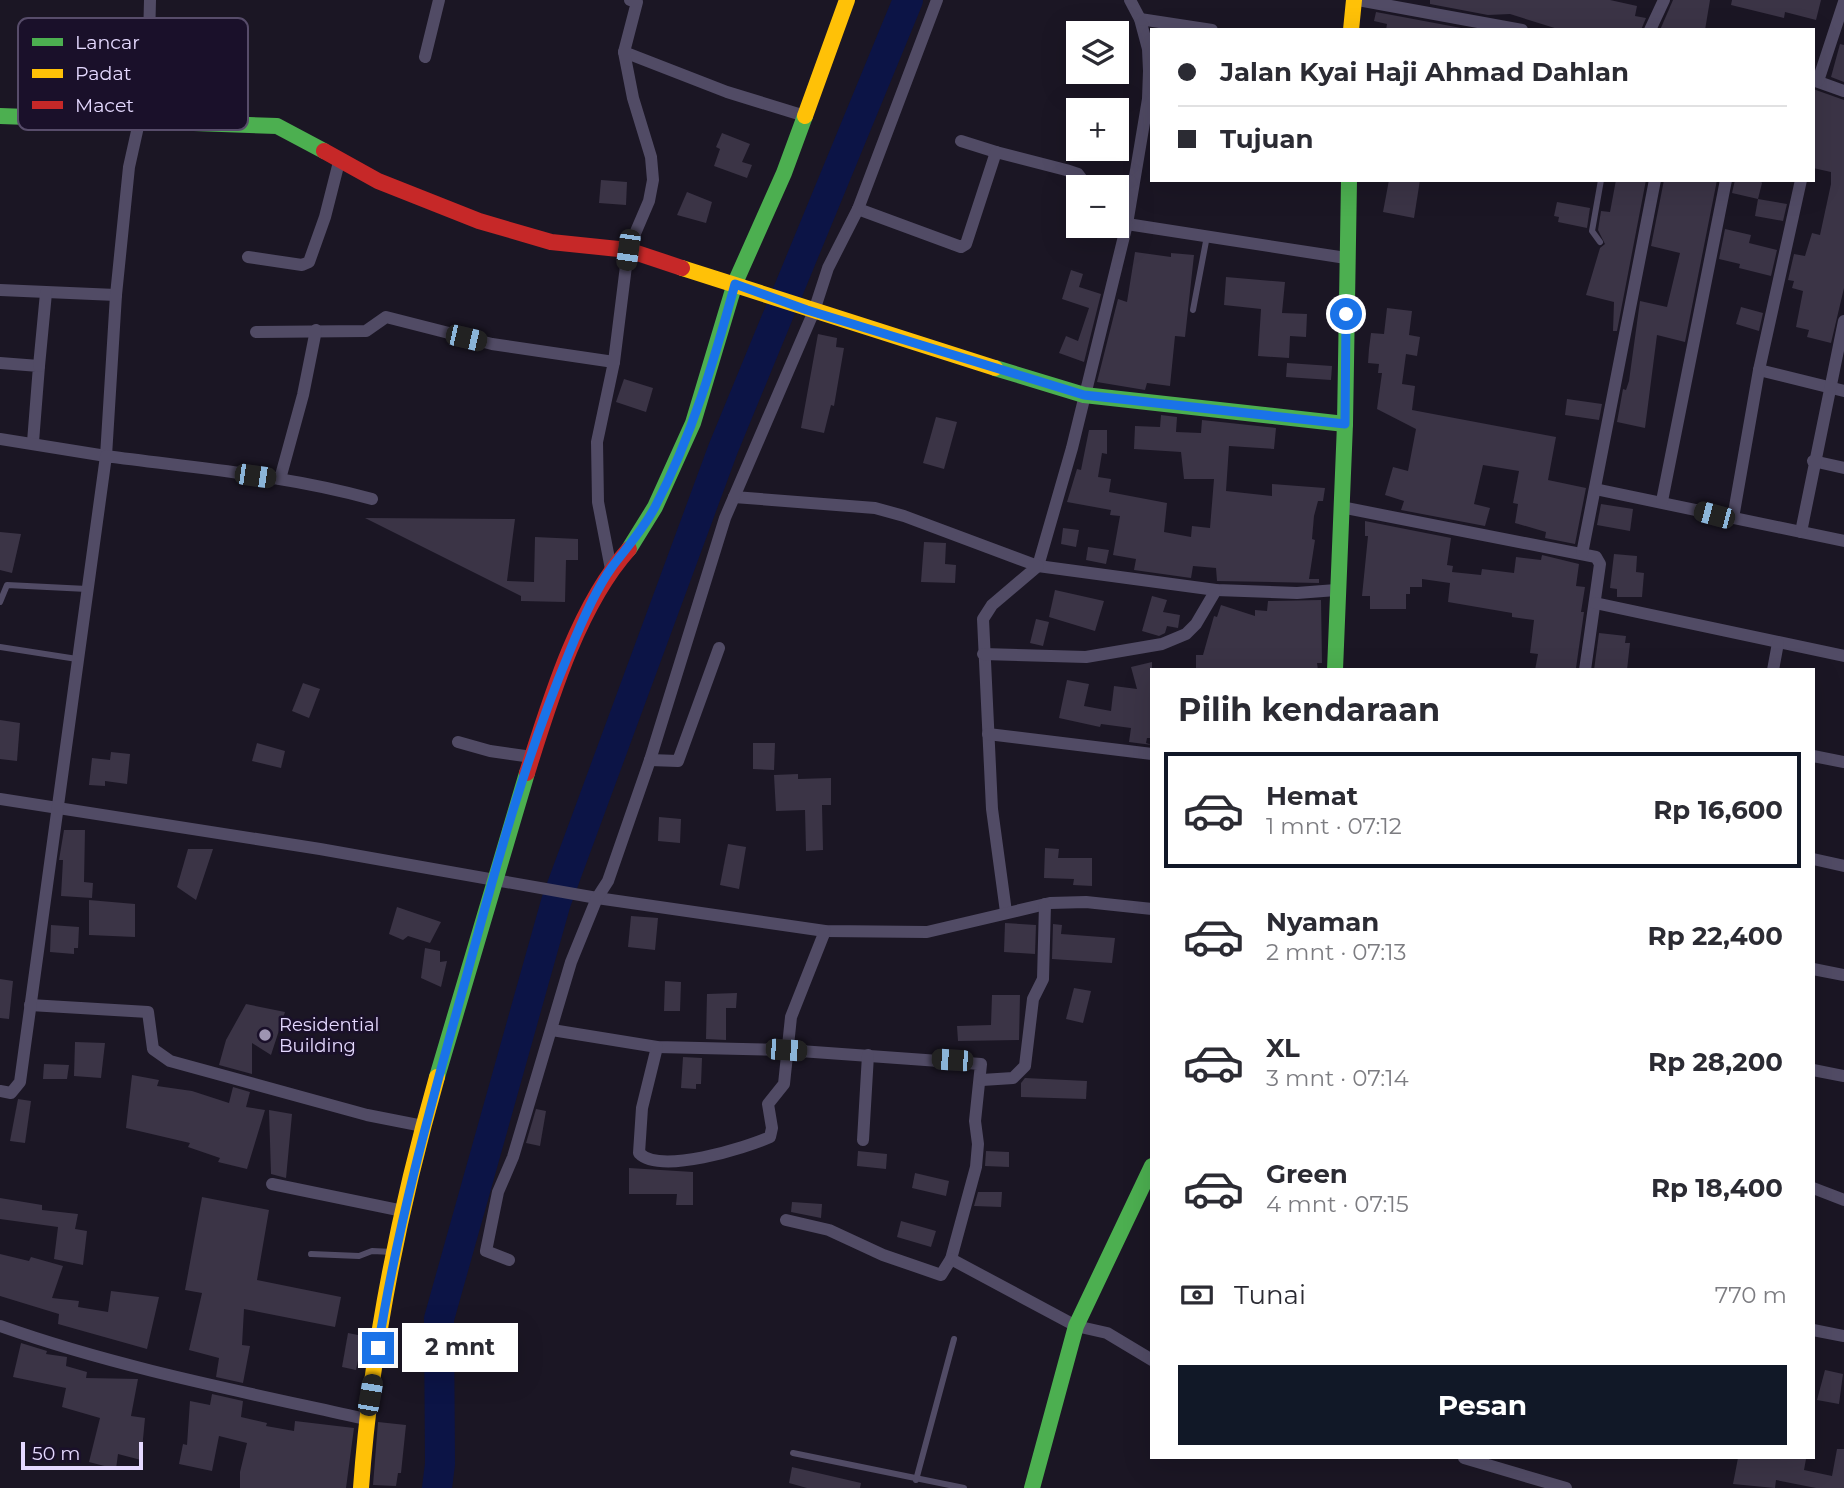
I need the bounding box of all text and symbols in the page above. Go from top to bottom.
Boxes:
legend [18,18,248,130]
map controls [1066,21,1129,238]
button: layers [1066,21,1129,84]
text: Lancar [75,31,140,54]
text: Jalan Kyai Haji Ahmad Dahlan [1220,56,1629,88]
text: Padat [75,62,132,85]
text: Macet [75,94,134,117]
button: + [1066,98,1129,161]
text: Tujuan [1220,123,1313,155]
button: − [1066,175,1129,238]
car [615,228,642,272]
route start [1330,298,1362,330]
car [444,323,489,353]
car [233,463,278,489]
car [1691,499,1738,531]
text: Pilih kendaraan [1178,690,1440,729]
icon: car [1182,779,1245,842]
text: Hemat [1266,780,1358,812]
text: Rp 16,600 [1653,794,1783,826]
text: 1 mnt · 07:12 [1266,812,1402,840]
icon: car [1182,905,1245,968]
text: Nyaman [1266,906,1379,938]
text: Rp 22,400 [1648,920,1783,952]
text: 2 mnt · 07:13 [1266,938,1407,966]
place label: Residential Building [279,1014,379,1057]
marker: Residential Building [257,1027,273,1043]
icon: car [1182,1031,1245,1094]
text: XL [1266,1032,1300,1064]
car [765,1038,808,1062]
text: Rp 28,200 [1648,1046,1783,1078]
car [931,1048,974,1072]
text: 3 mnt · 07:14 [1266,1064,1409,1092]
icon: car [1182,1157,1245,1220]
text: Green [1266,1158,1348,1190]
text: Rp 18,400 [1651,1172,1783,1204]
text: 4 mnt · 07:15 [1266,1190,1409,1218]
icon: cash [1178,1276,1216,1314]
text: Tunai [1234,1279,1306,1311]
text: 770 m [1715,1281,1787,1309]
callout: 2 mnt [402,1324,518,1372]
route end [362,1332,394,1364]
text: 2 mnt [425,1333,495,1361]
button: Pesan [1178,1365,1787,1445]
car [357,1372,384,1418]
scale bar [21,1439,144,1471]
text: 50 m [32,1442,80,1465]

